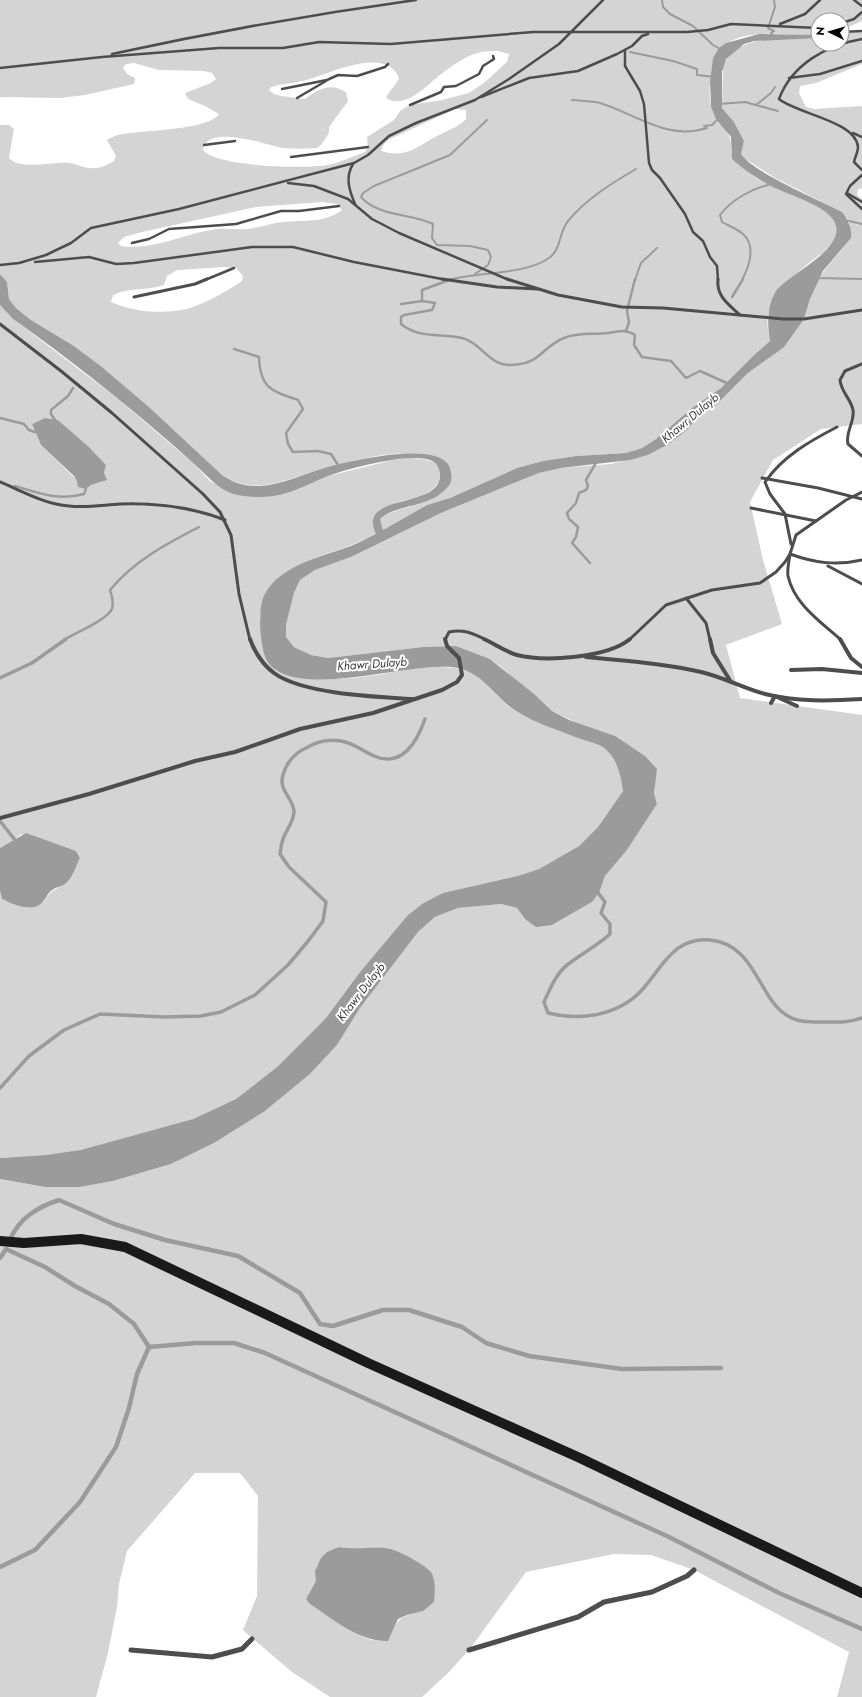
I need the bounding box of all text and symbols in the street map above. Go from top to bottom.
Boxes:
north arrow [810,12,850,52]
text: N [812,26,828,36]
water label: Khawr Dulayb [657,388,723,447]
water label: Khawr Dulayb [337,653,408,675]
water label: Khawr Dulayb [332,959,390,1025]

